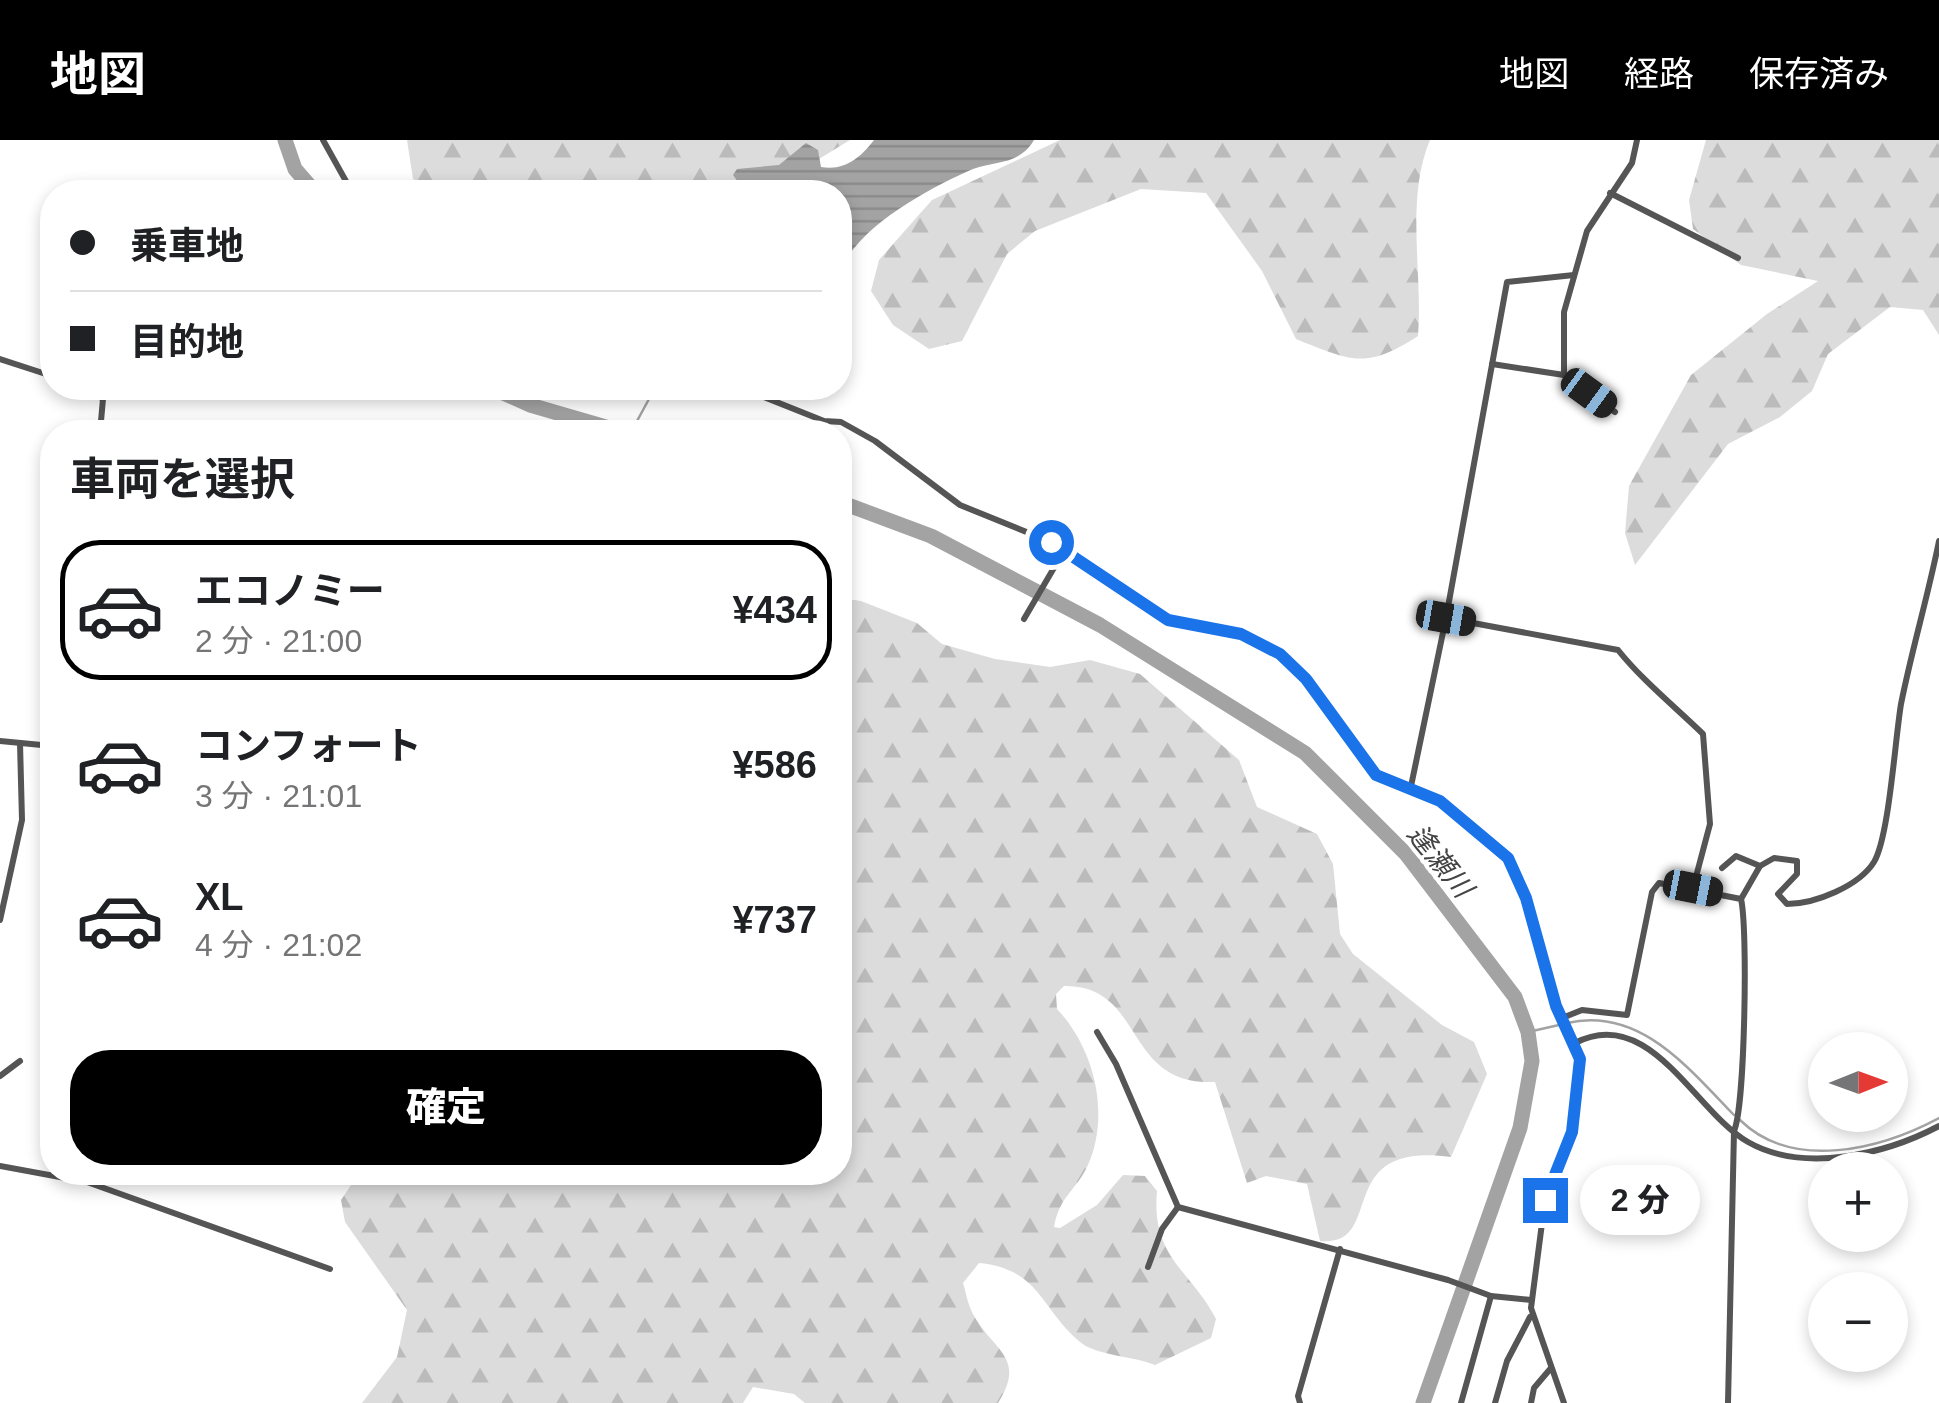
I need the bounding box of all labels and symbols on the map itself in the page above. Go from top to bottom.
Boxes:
car [1556,363,1622,423]
route start [1029,520,1074,565]
car [1414,598,1478,638]
water label: 逢瀬川 [1402,819,1480,906]
car [1661,868,1725,908]
north arrow [1808,1032,1908,1132]
callout: 2 分 [1580,1165,1700,1235]
route end [1523,1178,1568,1223]

